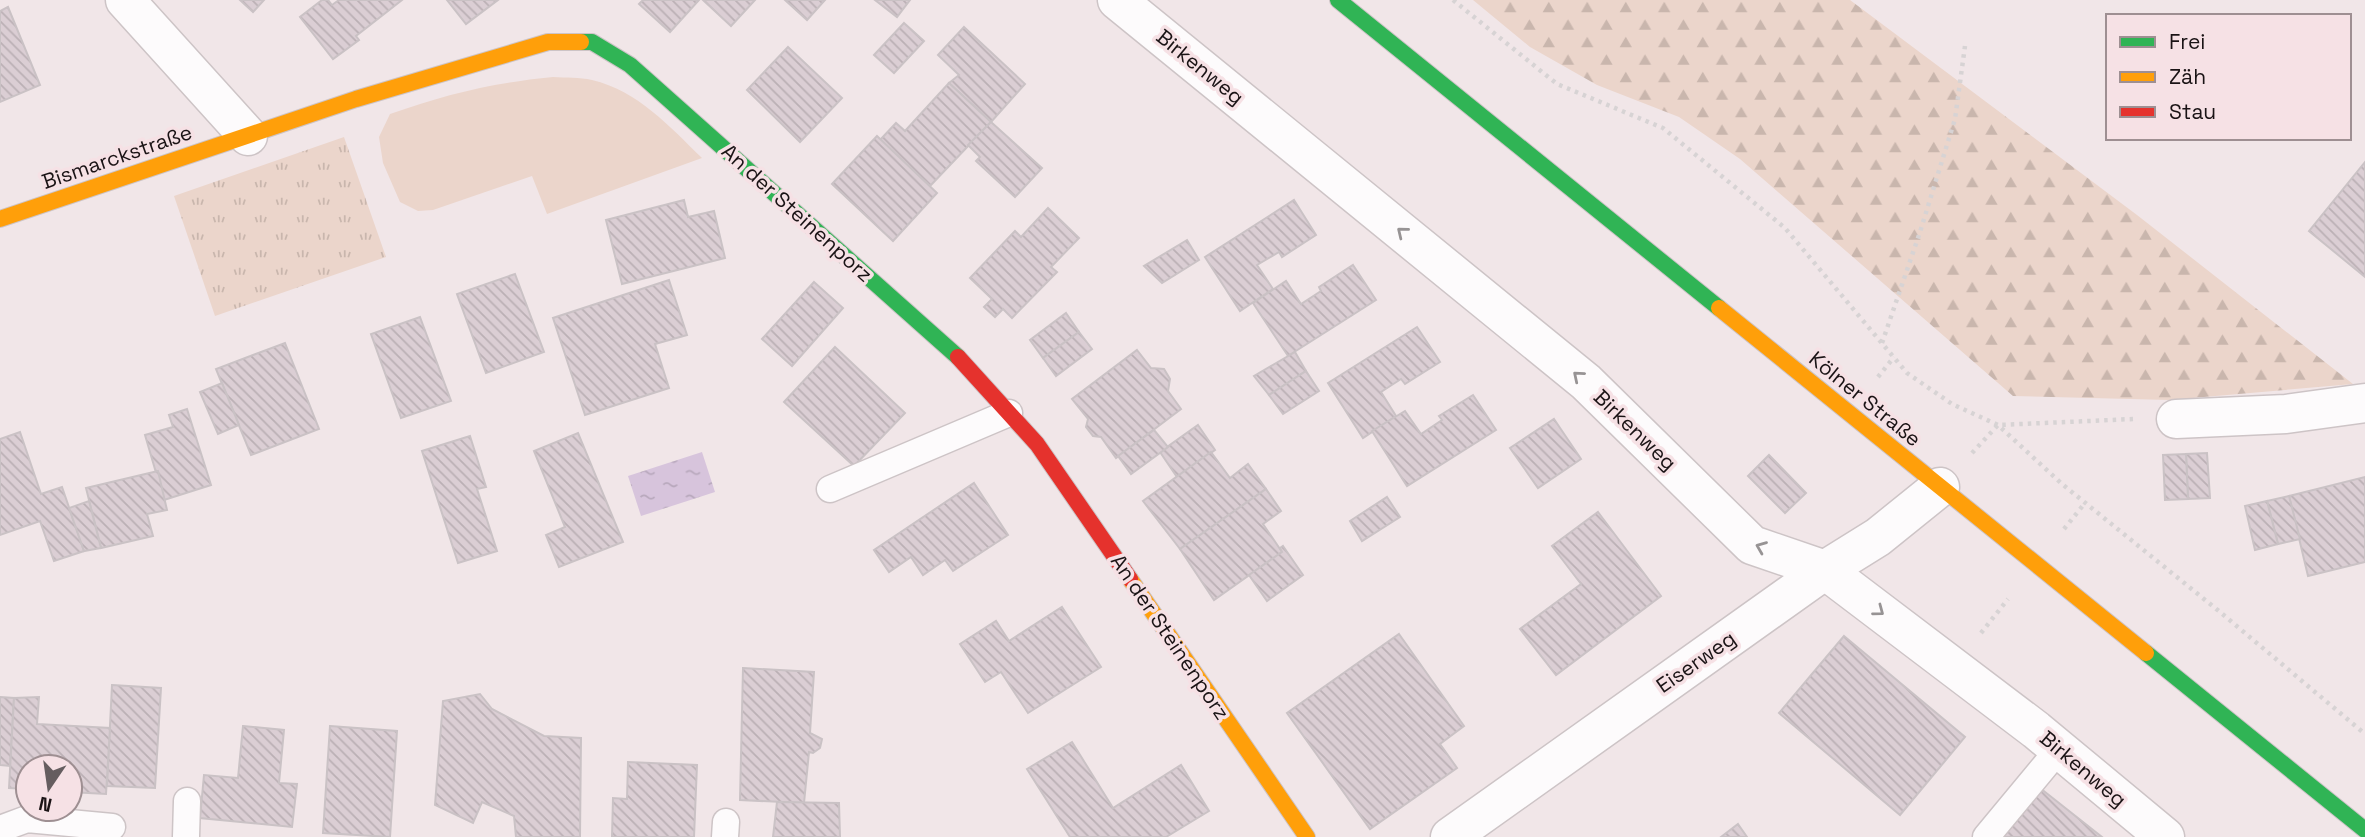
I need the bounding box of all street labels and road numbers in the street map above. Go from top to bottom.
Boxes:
street label: Birkenweg [1151,23,1250,110]
street label: Bismarckstraße [38,118,196,195]
street label: An der Steinenporz [716,138,878,288]
street label: Kölner Straße [1804,345,1927,452]
street label: Birkenweg [1588,383,1683,476]
street label: An der Steinenporz [1105,549,1236,725]
street label: Eiserweg [1651,624,1741,699]
street label: Birkenweg [2034,724,2132,813]

